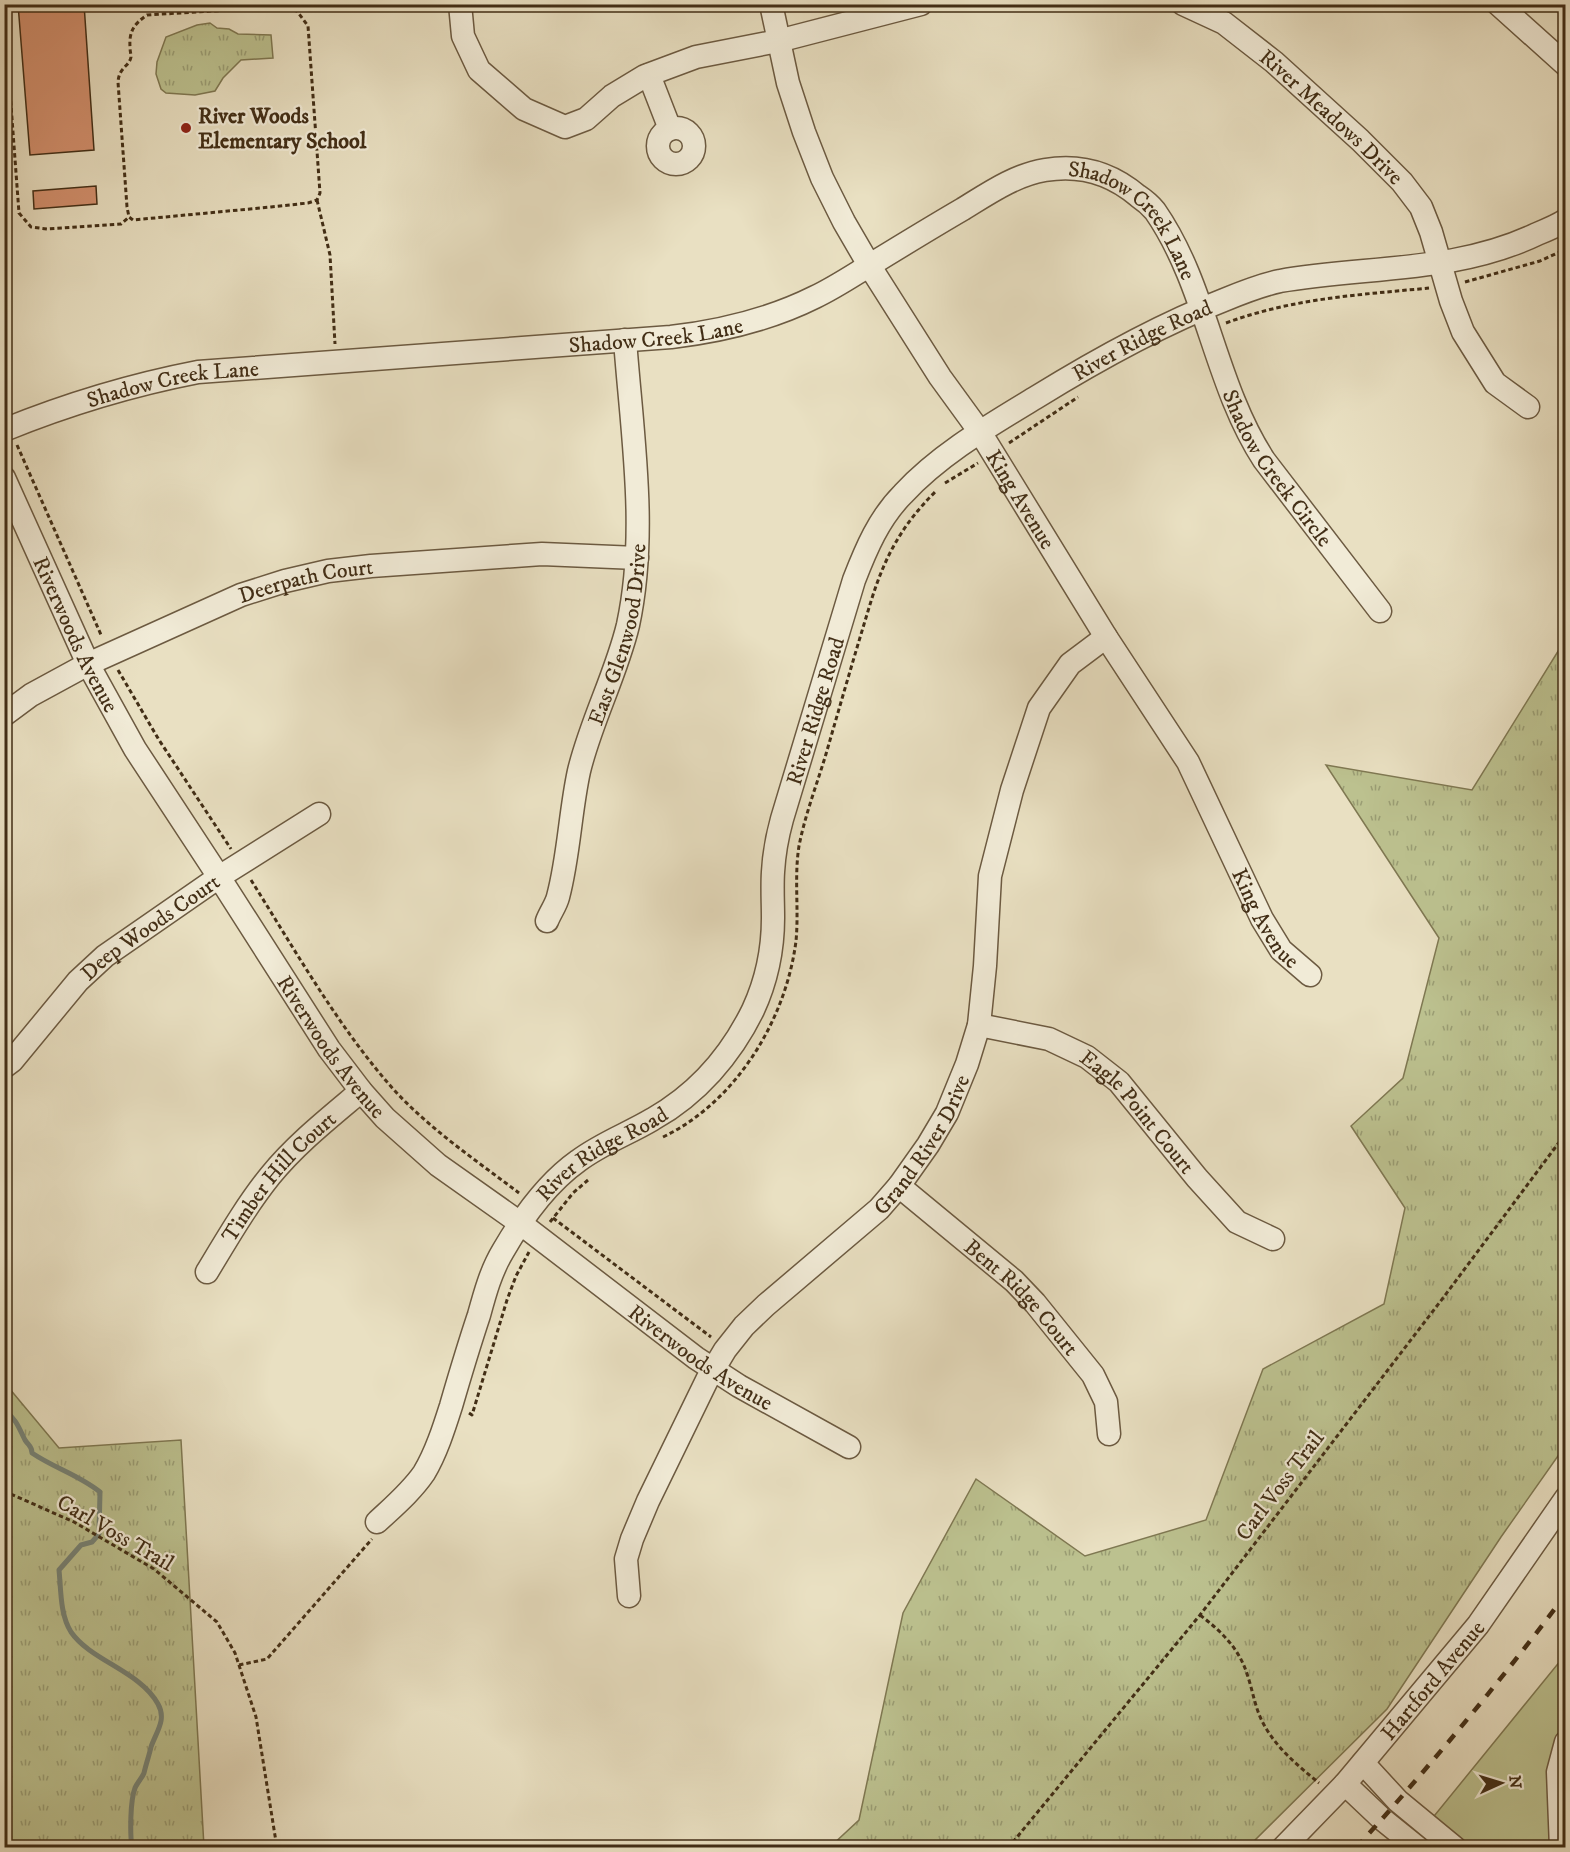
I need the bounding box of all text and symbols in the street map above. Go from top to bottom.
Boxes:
street label: River Meadows Drive [1254,44,1409,191]
place label: River Woods Elementary School [198,103,367,155]
marker: River Woods Elementary School [179,121,193,135]
street label: Shadow Creek Lane [1067,156,1201,284]
street label: River Ridge Road [1068,294,1216,388]
street label: Shadow Creek Lane [568,312,746,360]
street label: Shadow Creek Lane [84,356,260,414]
street label: Shadow Creek Circle [1216,386,1338,553]
street label: King Avenue [979,445,1061,554]
street label: East Glenwood Drive [582,543,652,729]
street label: Riverwoods Avenue [26,553,124,717]
street label: Deerpath Court [235,554,375,610]
street label: River Ridge Road [781,634,851,789]
street label: King Avenue [1225,864,1304,975]
street label: Deep Woods Court [76,869,225,987]
street label: Riverwoods Avenue [270,971,391,1124]
street label: Eagle Point Court [1074,1044,1200,1180]
street label: Grand River Drive [868,1071,976,1221]
street label: River Ridge Road [531,1101,673,1207]
street label: Timber Hill Court [216,1106,342,1247]
street label: Bent Ridge Court [958,1234,1084,1362]
street label: Riverwoods Avenue [622,1299,777,1417]
street label: Carl Voss Trail [1230,1425,1330,1546]
street label: Carl Voss Trail [52,1489,179,1578]
street label: Hartford Avenue [1376,1615,1491,1746]
north arrow [1471,1753,1531,1813]
text: N [1505,1775,1525,1789]

